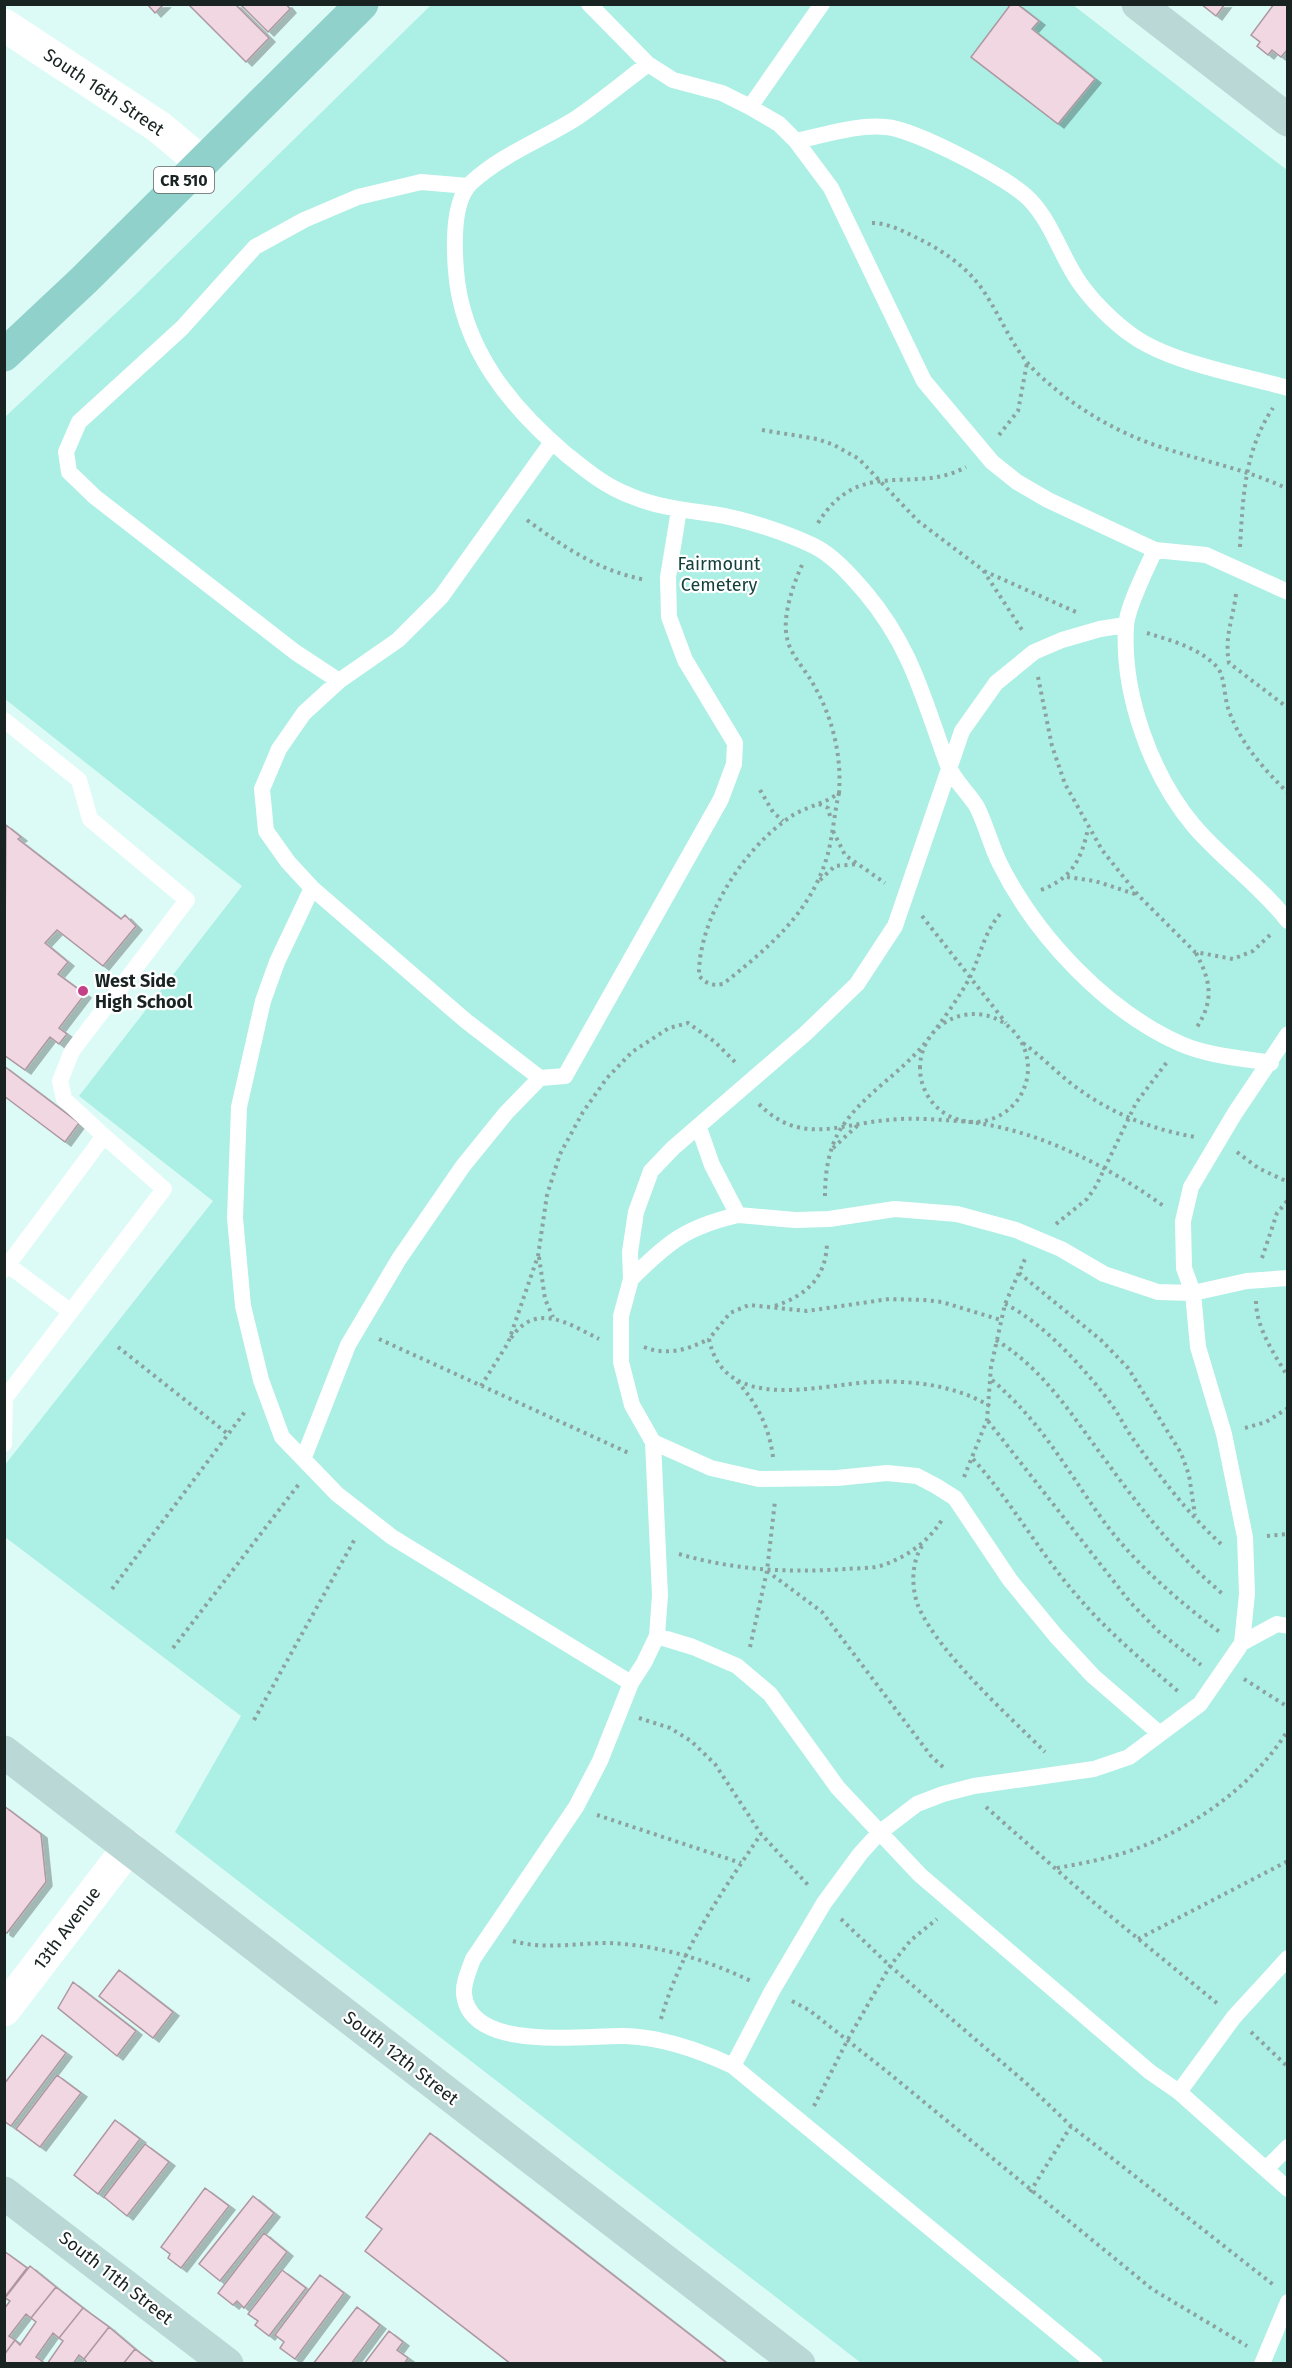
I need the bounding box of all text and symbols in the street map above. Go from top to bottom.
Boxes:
street label: South 16th Street [40,44,169,141]
road number: CR 510 [154,167,214,193]
park label: Fairmount Cemetery [677,553,761,596]
place label: West Side High School [95,970,193,1013]
marker: West Side High School [76,984,90,998]
street label: 13th Avenue [29,1882,105,1974]
street label: South 12th Street [339,2006,463,2110]
street label: South 11th Street [55,2227,178,2330]

